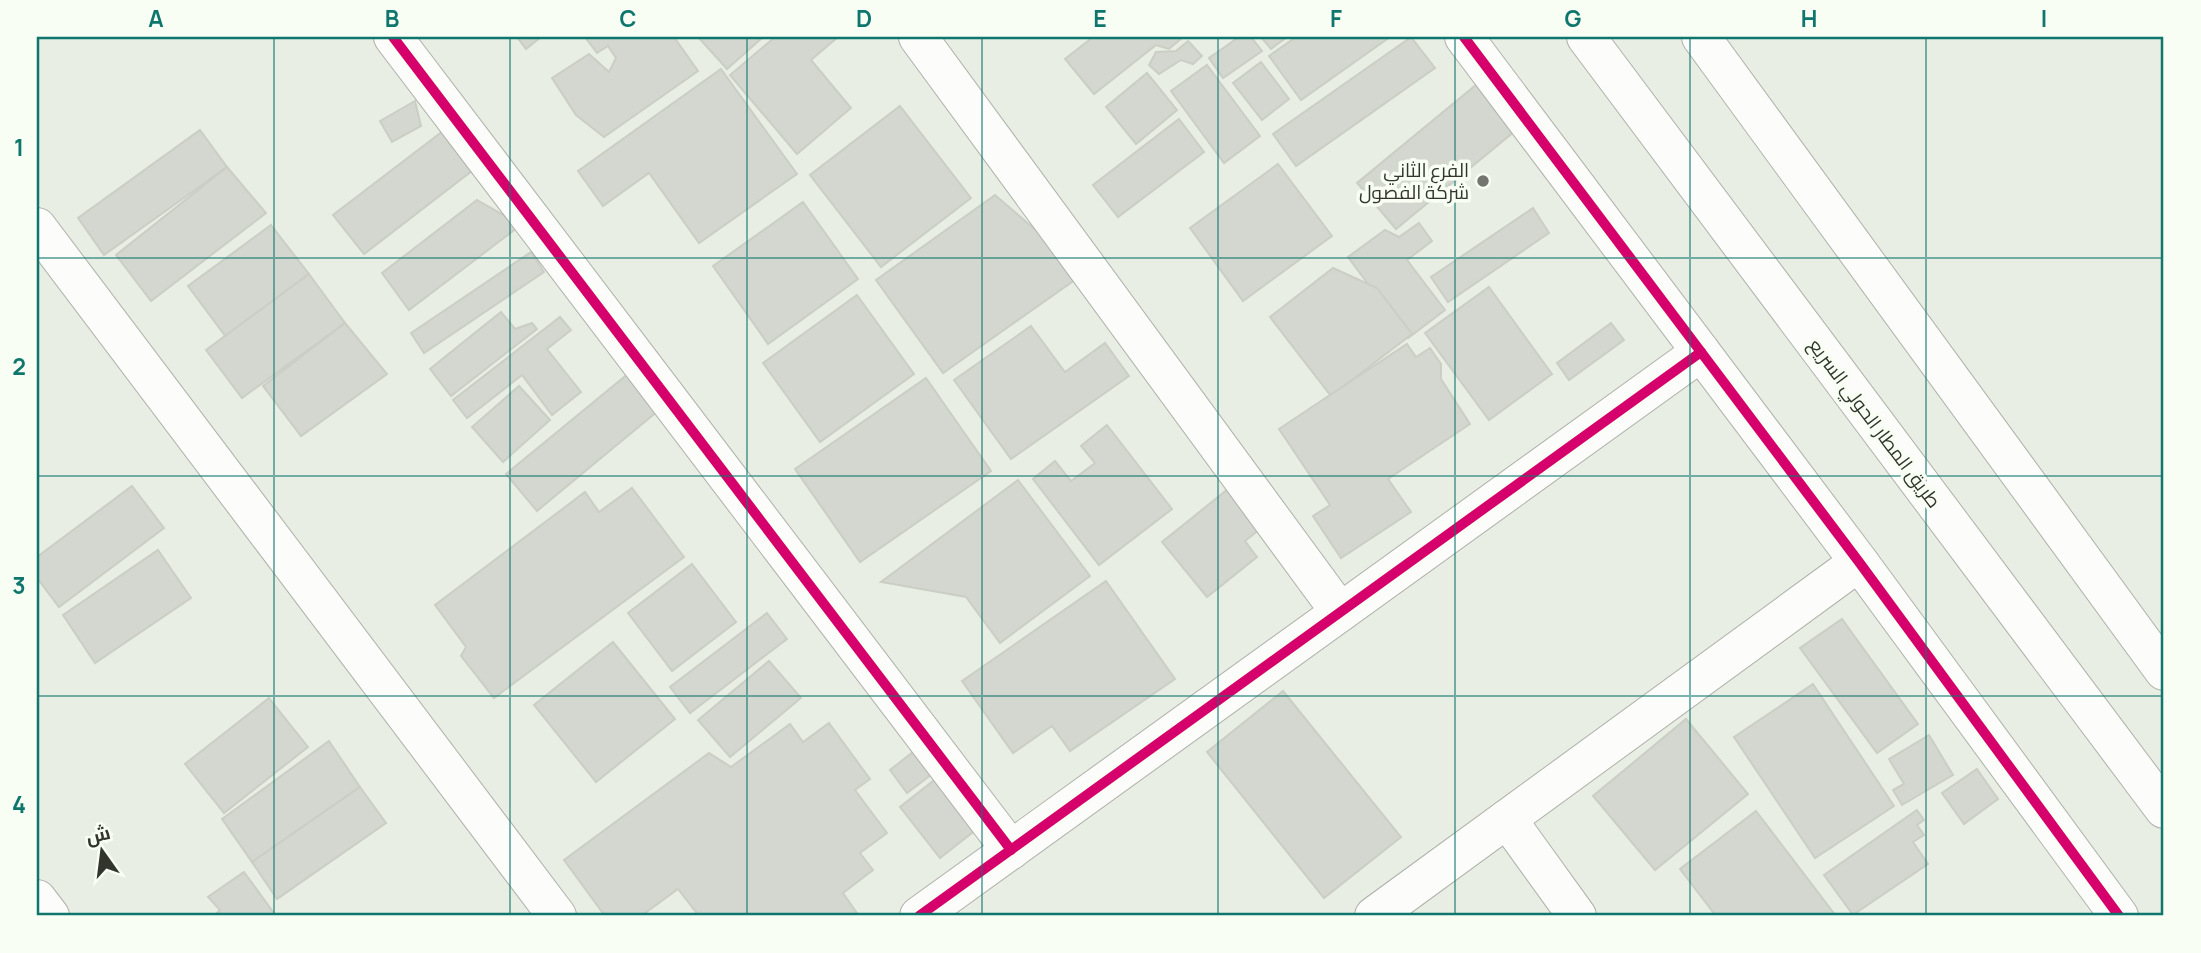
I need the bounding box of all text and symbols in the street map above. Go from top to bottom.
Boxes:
text: A [148,2,164,34]
text: B [385,2,399,34]
text: C [620,2,637,34]
text: D [856,2,872,34]
text: E [1093,2,1107,34]
text: F [1330,2,1342,34]
text: G [1565,2,1582,34]
text: H [1801,2,1817,34]
text: I [2041,2,2047,34]
text: 1 [14,131,24,163]
place label: الفرع الثاني شركة الفصول [1359,157,1469,205]
marker: الفرع الثاني شركة الفصول [1475,173,1491,189]
street label: طريق المطار الحولي السريع [1801,333,1947,514]
text: 2 [12,350,26,382]
text: 3 [12,569,26,601]
text: 4 [12,788,26,820]
north arrow [66,816,136,886]
text: ش [83,819,113,850]

